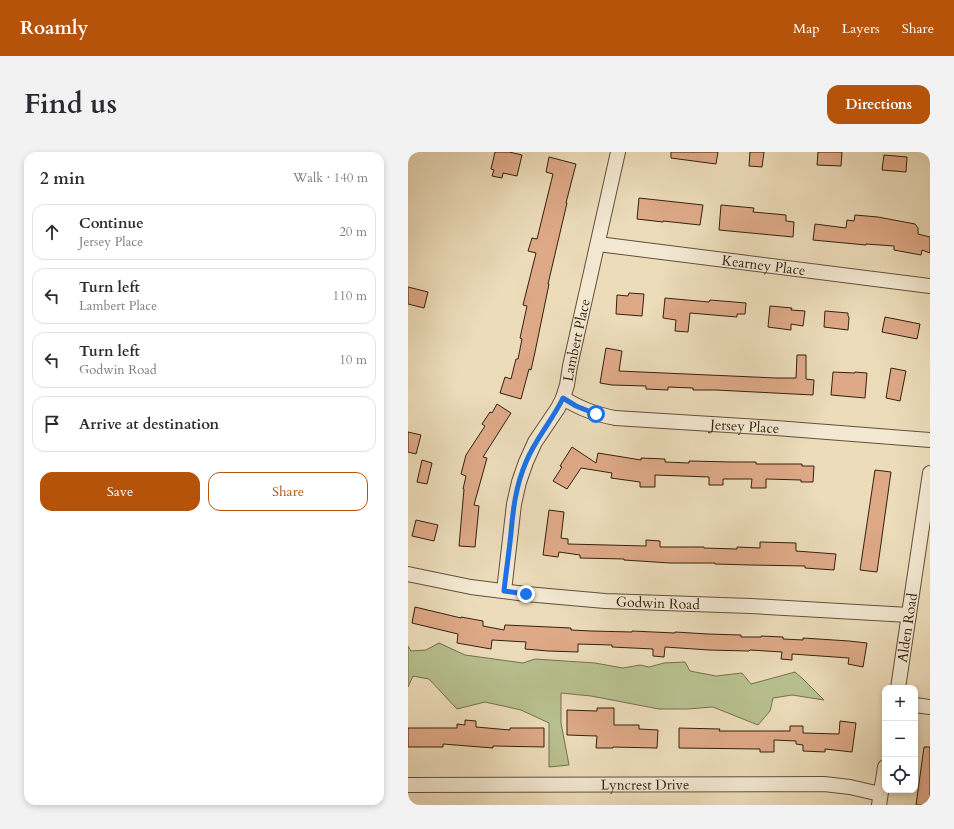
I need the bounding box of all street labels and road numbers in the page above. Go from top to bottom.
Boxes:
street label: Kearney Place [721,250,807,280]
street label: Lambert Place [558,297,594,383]
street label: Jersey Place [708,414,780,438]
street label: Alden Road [892,591,922,664]
street label: Godwin Road [616,592,701,614]
street label: Lyncrest Drive [601,775,689,794]

